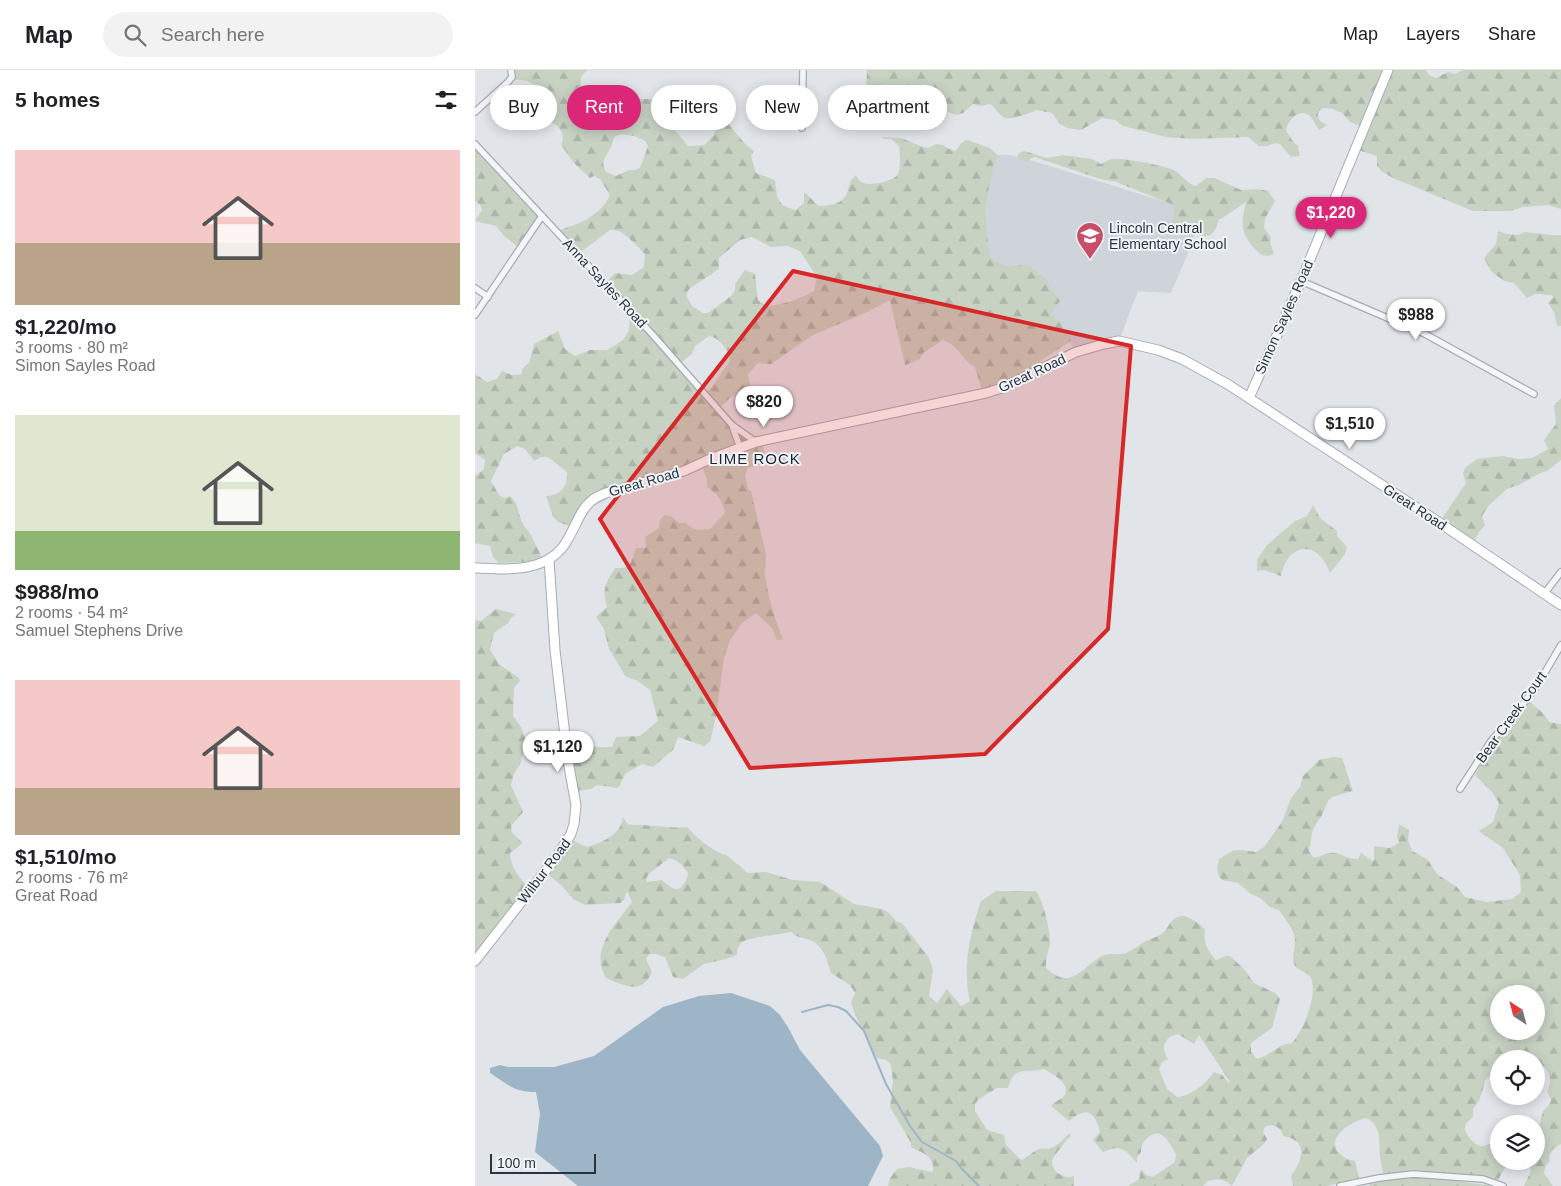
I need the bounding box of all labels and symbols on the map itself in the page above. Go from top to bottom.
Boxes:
pin: $1,220 [1290,196,1372,239]
place label: Lincoln Central Elementary School [1109,220,1227,252]
school or university icon: Lincoln Central Elementary School [1075,221,1105,260]
street label: Anna Sayles Road [560,235,650,331]
street label: Simon Sayles Road [1252,258,1316,376]
pin: $988 [1386,298,1446,341]
street label: Great Road [996,350,1068,396]
pin: $820 [734,386,794,428]
pin: $1,510 [1309,408,1391,450]
district label: LIME ROCK [709,450,801,467]
street label: Great Road [607,464,681,500]
street label: Great Road [1380,481,1450,533]
street label: Bear Creek Court [1473,668,1550,766]
pin: $1,120 [517,730,599,773]
street label: Wilbur Road [514,835,574,907]
north arrow [1490,985,1545,1040]
scale bar [490,1151,596,1174]

